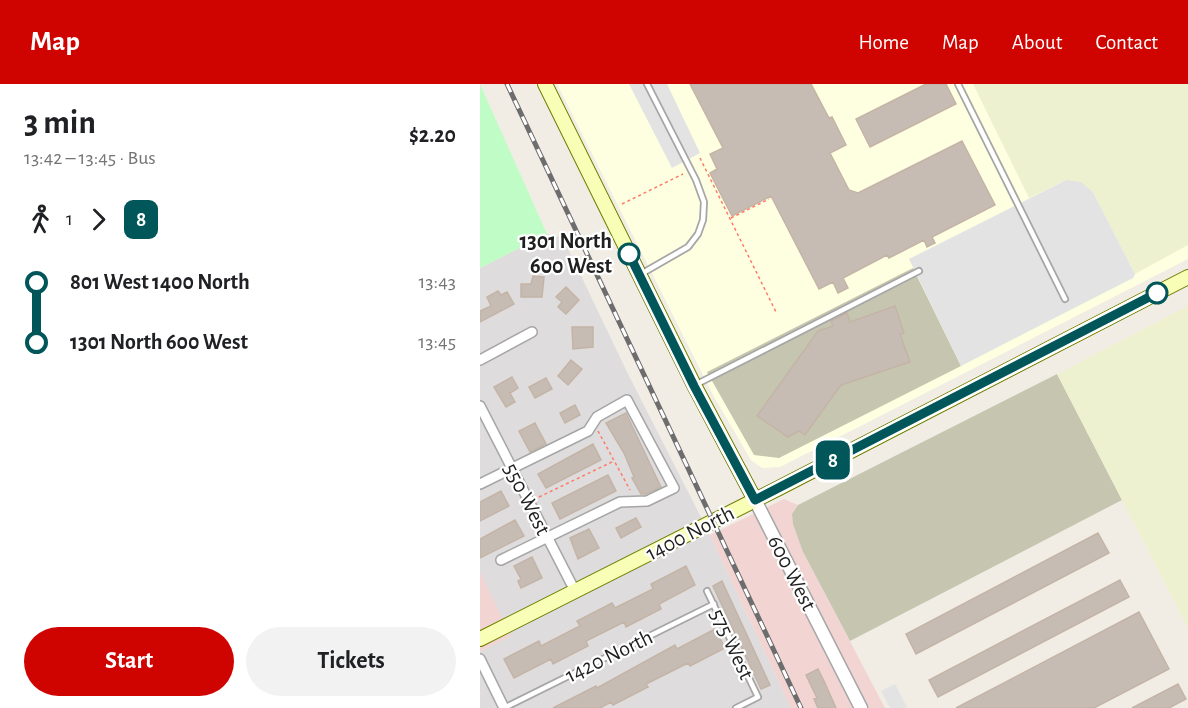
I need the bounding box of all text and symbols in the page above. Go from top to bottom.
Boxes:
text: Map [30,28,80,56]
text: Home [858,32,909,53]
text: Map [942,32,979,53]
text: About [1012,32,1062,53]
text: Contact [1095,32,1158,53]
text: 3 min [24,107,96,140]
text: $2.20 [409,124,456,146]
text: 13:42 – 13:45 · Bus [24,148,156,168]
icon: walk [24,203,57,236]
icon: forward [82,203,115,236]
text: 1 [66,209,73,229]
text: 8 [136,209,146,230]
place label: 1301 North 600 West [519,230,613,277]
marker: 1301 North 600 West [618,243,640,265]
text: 801 West 1400 North [70,271,250,293]
text: 13:43 [418,272,456,292]
unlabelled marker [1146,282,1168,304]
text: 1301 North 600 West [70,331,248,353]
text: 13:45 [418,332,456,352]
line badge: 8 [814,440,852,479]
text: 8 [828,450,838,471]
street label: 550 West [500,459,554,539]
street label: 1400 North [642,501,738,565]
street label: 600 West [764,532,820,614]
street label: 575 West [706,605,758,683]
street label: 1420 North [562,625,656,687]
button: Start [24,627,234,696]
button: Tickets [246,627,456,696]

